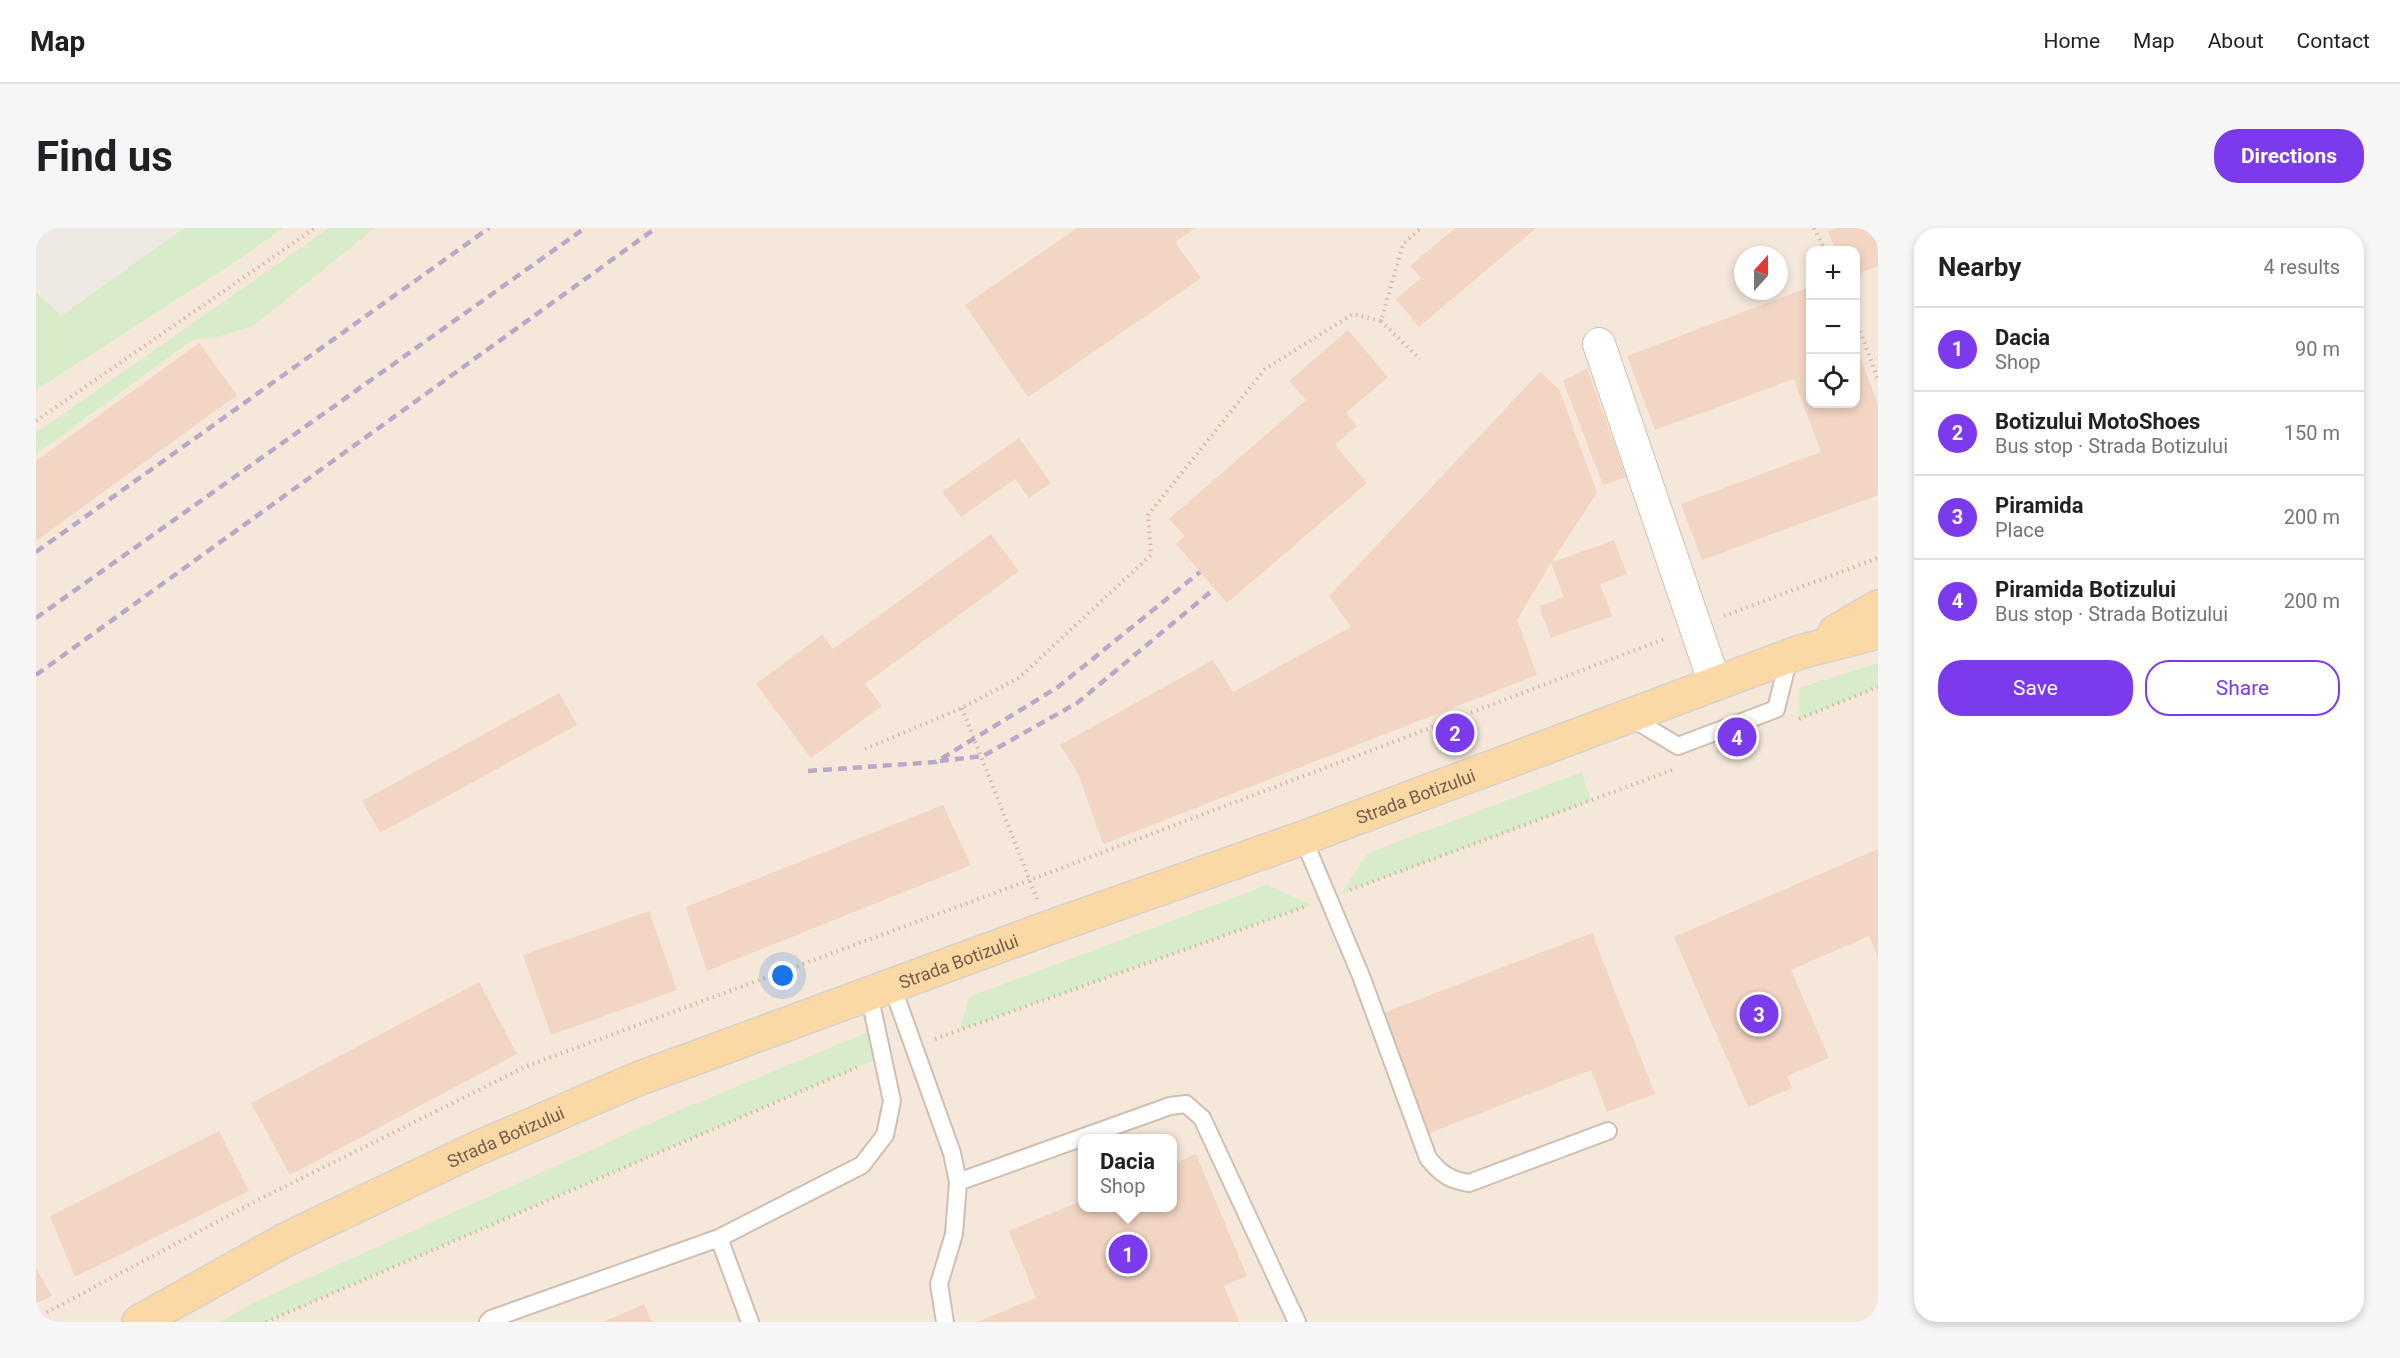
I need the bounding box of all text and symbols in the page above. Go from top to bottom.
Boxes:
text: Map [30,25,85,58]
text: Home [2044,29,2100,53]
text: Map [2133,29,2175,53]
text: About [2208,29,2264,53]
text: Contact [2297,29,2370,53]
button: Directions [2214,129,2364,183]
text: Find us [36,132,173,181]
north arrow [1734,246,1788,300]
map controls [1806,246,1860,408]
button: + [1806,246,1860,300]
text: Nearby [1938,252,2021,282]
text: 4 results [2264,255,2340,279]
button: − [1806,300,1860,354]
text: Dacia [1995,325,2050,350]
text: 1 [1952,337,1963,361]
text: 90 m [2295,337,2340,361]
text: Shop [1995,350,2041,374]
button: locate [1806,354,1860,408]
text: Botizului MotoShoes [1995,409,2200,434]
text: 2 [1952,421,1963,445]
text: 150 m [2284,421,2340,445]
text: Bus stop · Strada Botizului [1995,434,2228,458]
text: Piramida [1995,493,2084,518]
text: 3 [1952,505,1963,529]
text: 200 m [2284,505,2340,529]
text: Place [1995,518,2044,542]
text: Piramida Botizului [1995,577,2176,602]
text: 4 [1952,589,1963,613]
text: 200 m [2284,589,2340,613]
text: Bus stop · Strada Botizului [1995,602,2228,626]
button: Save [1938,660,2133,716]
button: Share [2145,660,2340,716]
pin: 2 [1436,710,1474,756]
pin: 4 [1718,714,1756,760]
street label: Strada Botizului [1353,764,1478,828]
street label: Strada Botizului [896,929,1021,993]
your location [768,961,797,990]
pin: 3 [1740,992,1778,1036]
street label: Strada Botizului [443,1102,567,1172]
popup [1078,1134,1177,1212]
text: Dacia [1100,1149,1155,1174]
text: Shop [1100,1174,1145,1198]
pin: 1 [1108,1232,1148,1276]

